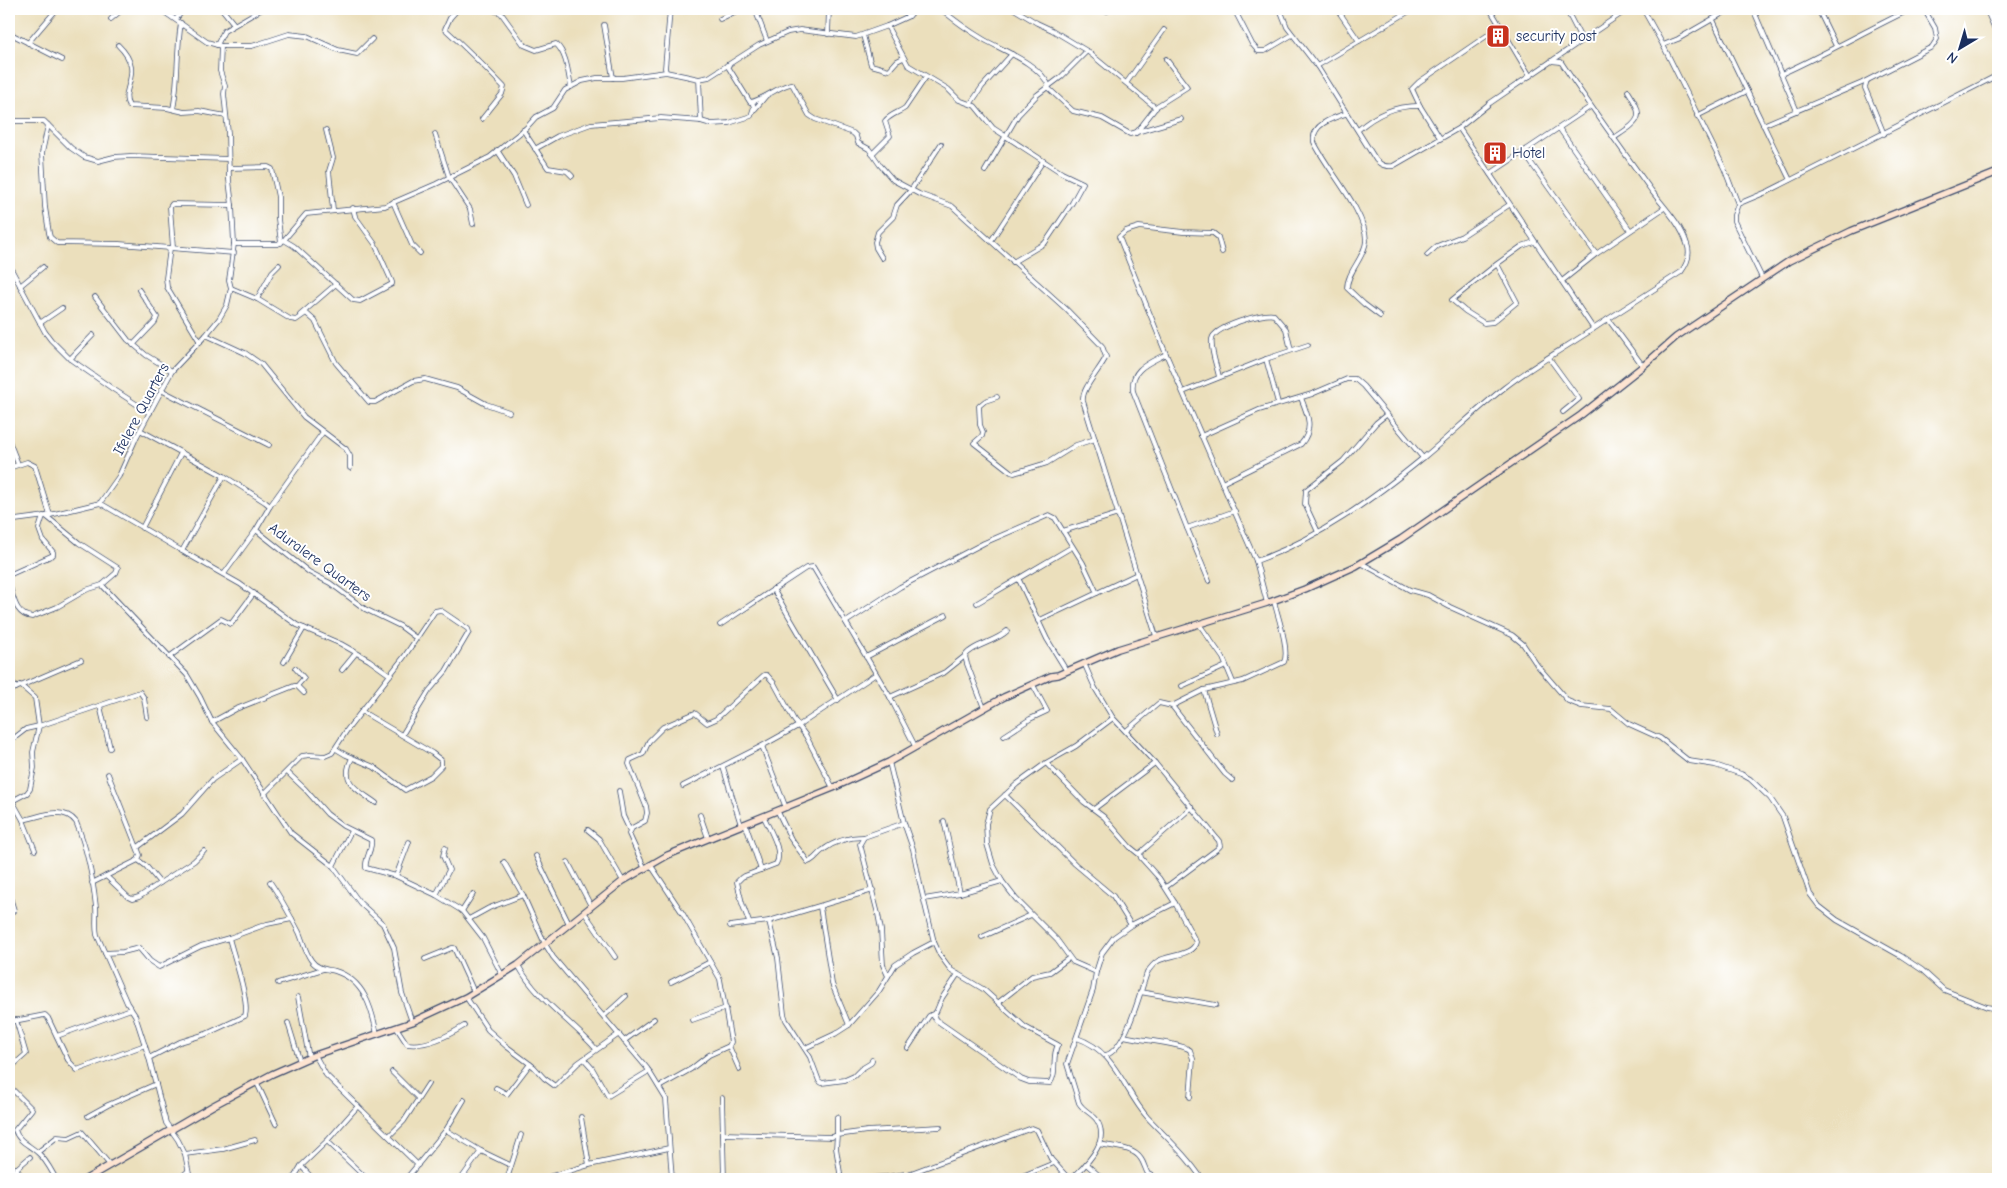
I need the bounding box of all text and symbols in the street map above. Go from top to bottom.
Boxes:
north arrow [1934,22,1984,72]
building icon: security post [1485,23,1511,49]
place label: security post [1516,27,1597,45]
text: N [1943,48,1961,67]
building icon: Hotel [1482,140,1508,166]
place label: Hotel [1512,144,1545,162]
street label: Ifelere Quarters [109,360,173,458]
street label: Aduralere Quarters [265,519,375,605]

